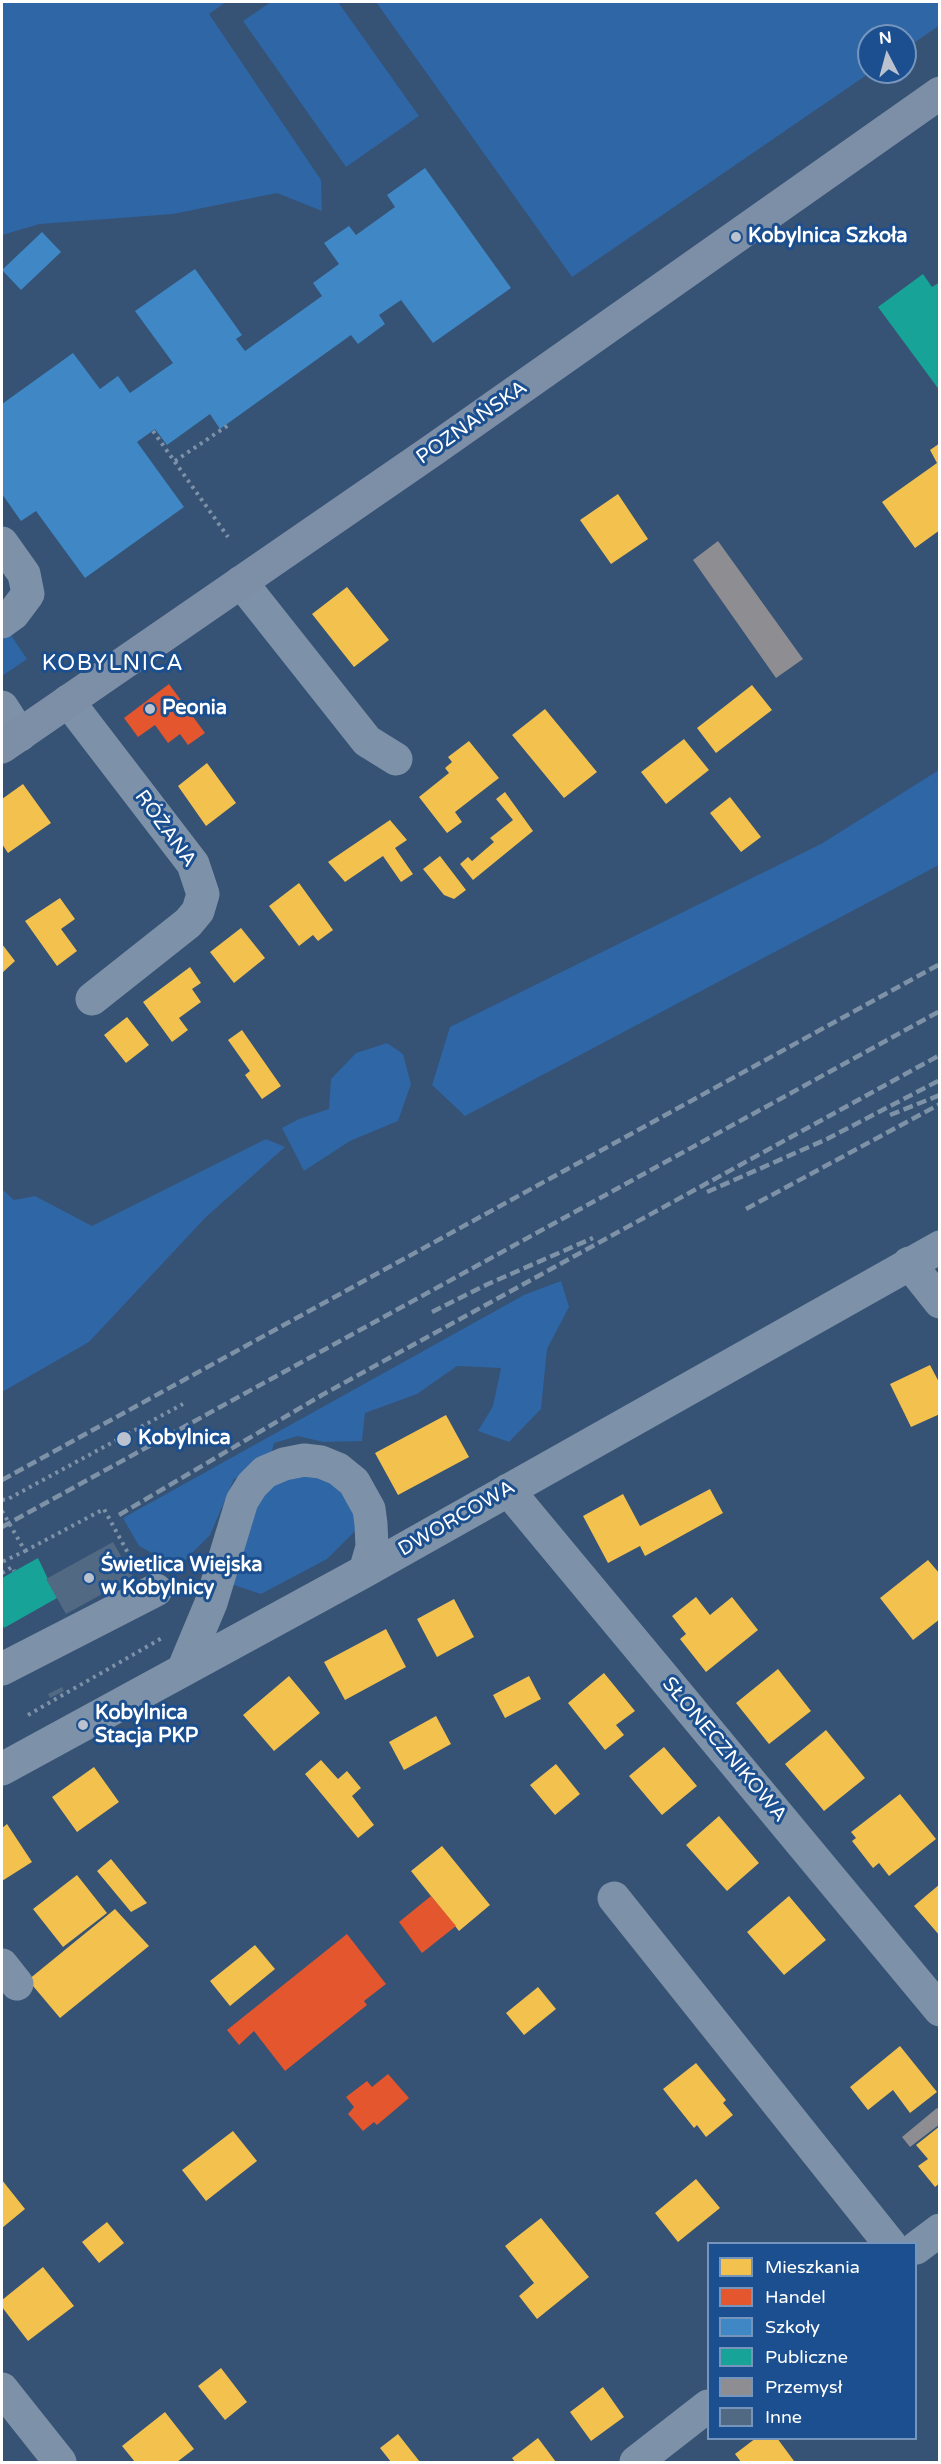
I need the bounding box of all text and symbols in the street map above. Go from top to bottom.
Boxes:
north arrow [857,24,917,84]
text: N [878,27,893,49]
place label: Kobylnica Szkoła [748,225,908,249]
marker: Kobylnica Szkoła [729,230,743,244]
street label: POZNAŃSKA [412,376,532,470]
district label: KOBYLNICA [42,651,184,677]
place label: Peonia [162,697,227,721]
marker: Peonia [143,702,157,716]
street label: RÓŻANA [129,786,201,872]
place label: Kobylnica [138,1427,231,1451]
marker: Kobylnica [115,1430,133,1448]
street label: DWORCOWA [394,1476,520,1562]
place label: Świetlica Wiejska w Kobylnicy [101,1554,262,1601]
marker: Świetlica Wiejska w Kobylnicy [82,1571,96,1585]
street label: SŁONECZNIKOWA [656,1673,792,1827]
place label: Kobylnica Stacja PKP [95,1702,198,1749]
marker: Kobylnica Stacja PKP [76,1718,90,1732]
legend [707,2242,917,2440]
text: Mieszkania [765,2256,860,2278]
text: Handel [765,2286,826,2308]
text: Szkoły [765,2316,820,2338]
text: Publiczne [765,2346,848,2368]
text: Przemysł [765,2376,842,2398]
text: Inne [765,2406,802,2428]

